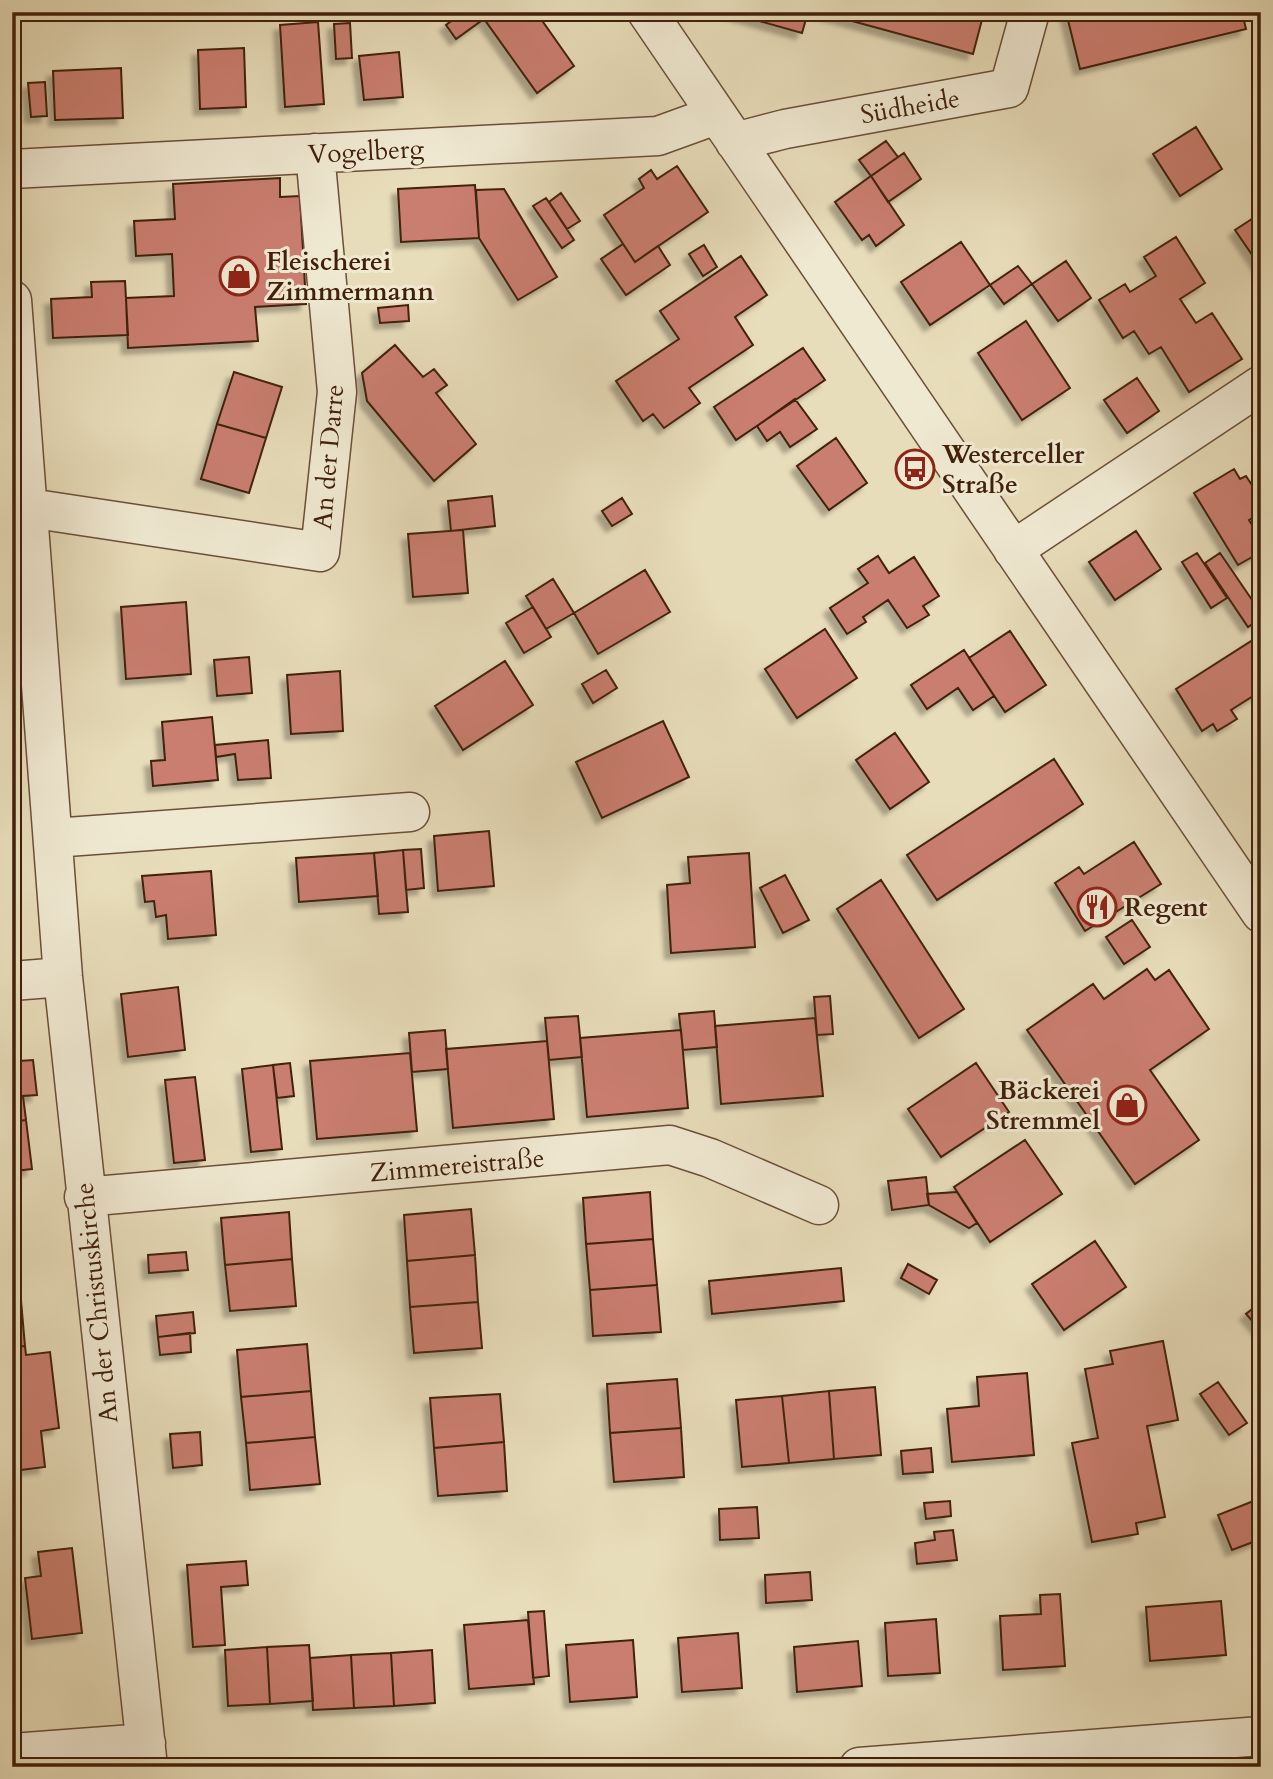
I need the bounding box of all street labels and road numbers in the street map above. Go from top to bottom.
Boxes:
street label: Südheide [858,81,962,132]
street label: Vogelberg [307,131,425,172]
street label: An der Darre [305,383,352,531]
street label: Zimmereistraße [368,1140,546,1191]
street label: An der Christuskirche [66,1181,127,1425]

